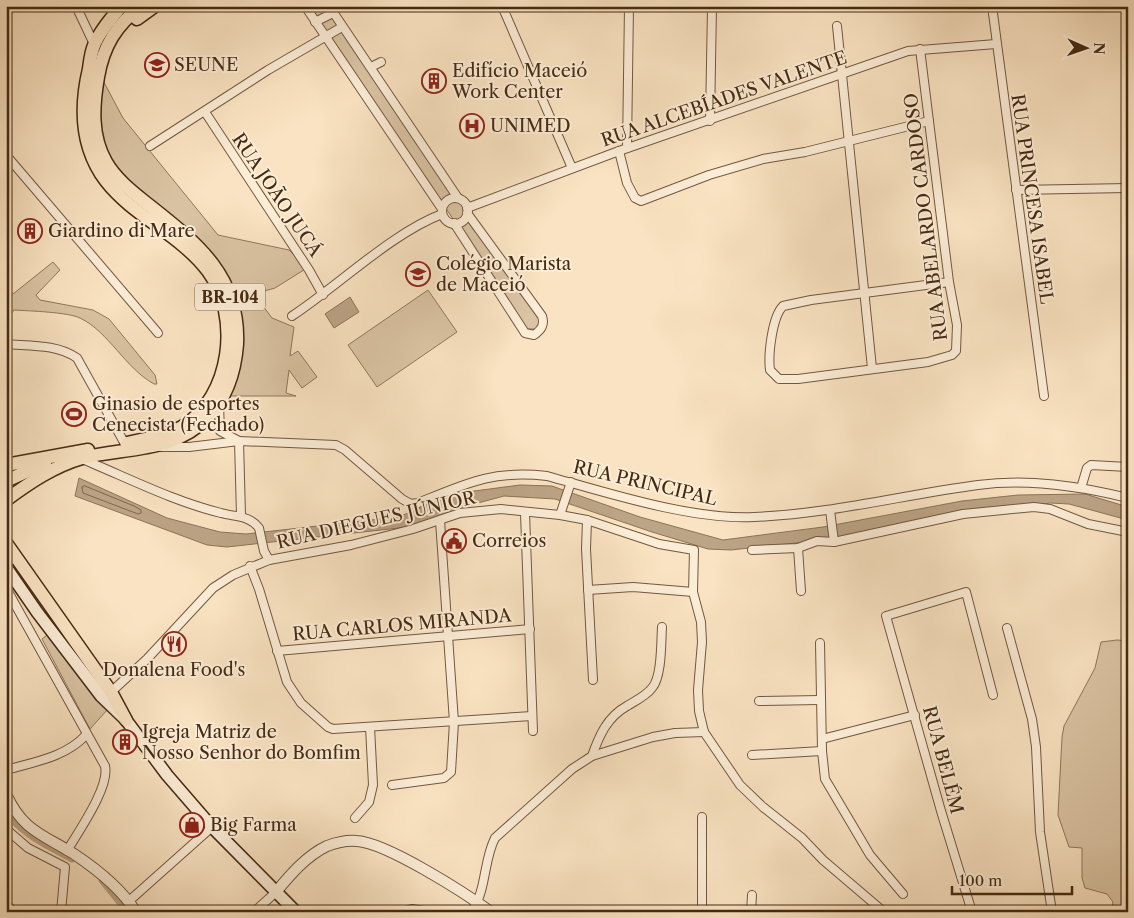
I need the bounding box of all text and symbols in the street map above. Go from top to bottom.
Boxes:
north arrow [1062,22,1112,72]
text: N [1090,42,1108,55]
street label: RUA ALCEBÍADES VALENTE [598,46,850,151]
school or university icon: SEUNE [144,52,170,78]
place label: SEUNE [174,54,238,76]
place label: Edifício Maceió Work Center [451,60,587,103]
building icon: Edifício Maceió Work Center [421,68,447,94]
street label: RUA ABELARDO CARDOSO [900,92,952,342]
street label: RUA PRINCESA ISABEL [1006,93,1058,305]
hospital icon: UNIMED [459,113,485,139]
place label: UNIMED [490,115,571,137]
street label: RUA JOÃO JUCÁ [227,128,329,262]
building icon: Giardino di Mare [17,218,43,244]
place label: Giardino di Mare [48,220,195,242]
place label: Colégio Marista de Maceió [436,253,572,296]
school or university icon: Colégio Marista de Maceió [405,261,431,287]
road number: BR-104 [195,284,265,310]
place label: Ginasio de esportes Cenecista (Fechado) [92,393,264,436]
sports icon: Ginasio de esportes Cenecista (Fechado) [61,401,87,427]
street label: RUA PRINCIPAL [571,456,719,510]
street label: RUA DIEGUES JÚNIOR [274,485,478,554]
public building icon: Correios [441,528,467,554]
place label: Correios [472,530,546,552]
street label: RUA CARLOS MIRANDA [291,604,513,646]
restaurant icon: Donalena Food's [161,631,187,657]
place label: Donalena Food's [103,659,245,681]
street label: RUA BELÉM [918,703,969,816]
place label: Igreja Matriz de Nosso Senhor do Bomfim [142,721,361,764]
building icon: Igreja Matriz de Nosso Senhor do Bomfim [112,729,138,755]
shop icon: Big Farma [179,812,205,838]
place label: Big Farma [210,814,297,836]
scale bar [952,863,1072,895]
text: 100 m [959,871,1002,890]

